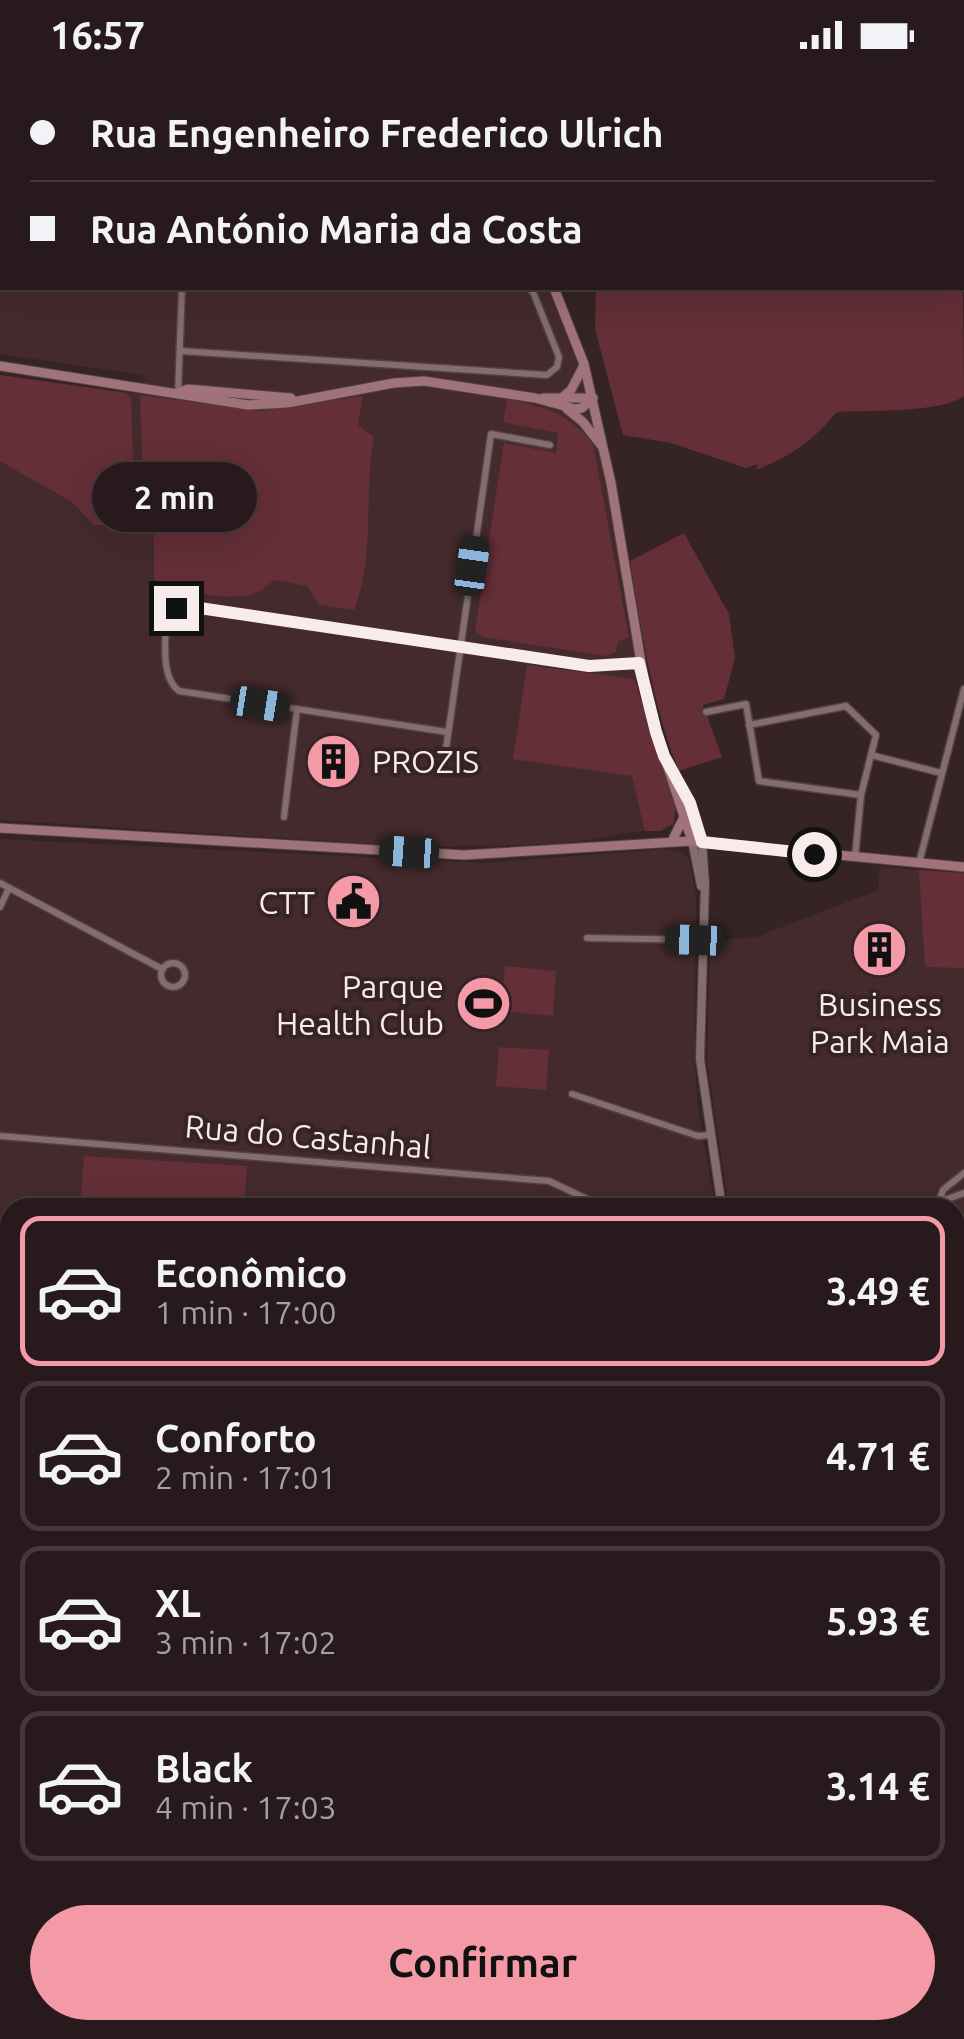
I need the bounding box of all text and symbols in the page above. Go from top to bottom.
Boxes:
text: 16:57 [50,14,145,56]
text: Rua Engenheiro Frederico Ulrich [90,112,663,154]
text: Rua António Maria da Costa [90,208,583,250]
callout: 2 min [94,463,258,533]
text: 2 min [134,479,215,515]
car [453,534,491,598]
route end [154,586,199,631]
car [228,684,292,724]
building icon: PROZIS [303,731,363,791]
place label: PROZIS [372,743,479,779]
route start [792,832,837,877]
car [378,835,440,869]
public building icon: CTT [324,872,384,932]
place label: CTT [258,884,315,920]
building icon: Business Park Maia [850,920,910,980]
car [664,924,726,956]
place label: Parque Health Club [276,968,444,1041]
sports icon: Parque Health Club [453,974,513,1034]
place label: Business Park Maia [810,986,950,1059]
street label: Rua do Castanhal [183,1107,433,1165]
icon: car [35,1246,125,1336]
text: Econômico [155,1252,347,1294]
text: 3.49 € [826,1270,930,1312]
text: 1 min · 17:00 [155,1294,337,1330]
icon: car [35,1411,125,1501]
text: Conforto [155,1417,317,1459]
text: 4.71 € [826,1435,930,1477]
text: 2 min · 17:01 [155,1459,337,1495]
icon: car [35,1576,125,1666]
text: XL [155,1582,201,1624]
text: 5.93 € [826,1600,930,1642]
text: 3 min · 17:02 [155,1624,337,1660]
icon: car [35,1741,125,1831]
text: Black [155,1747,253,1789]
text: 3.14 € [826,1765,930,1807]
text: 4 min · 17:03 [155,1789,337,1825]
button: Confirmar [30,1905,935,2020]

